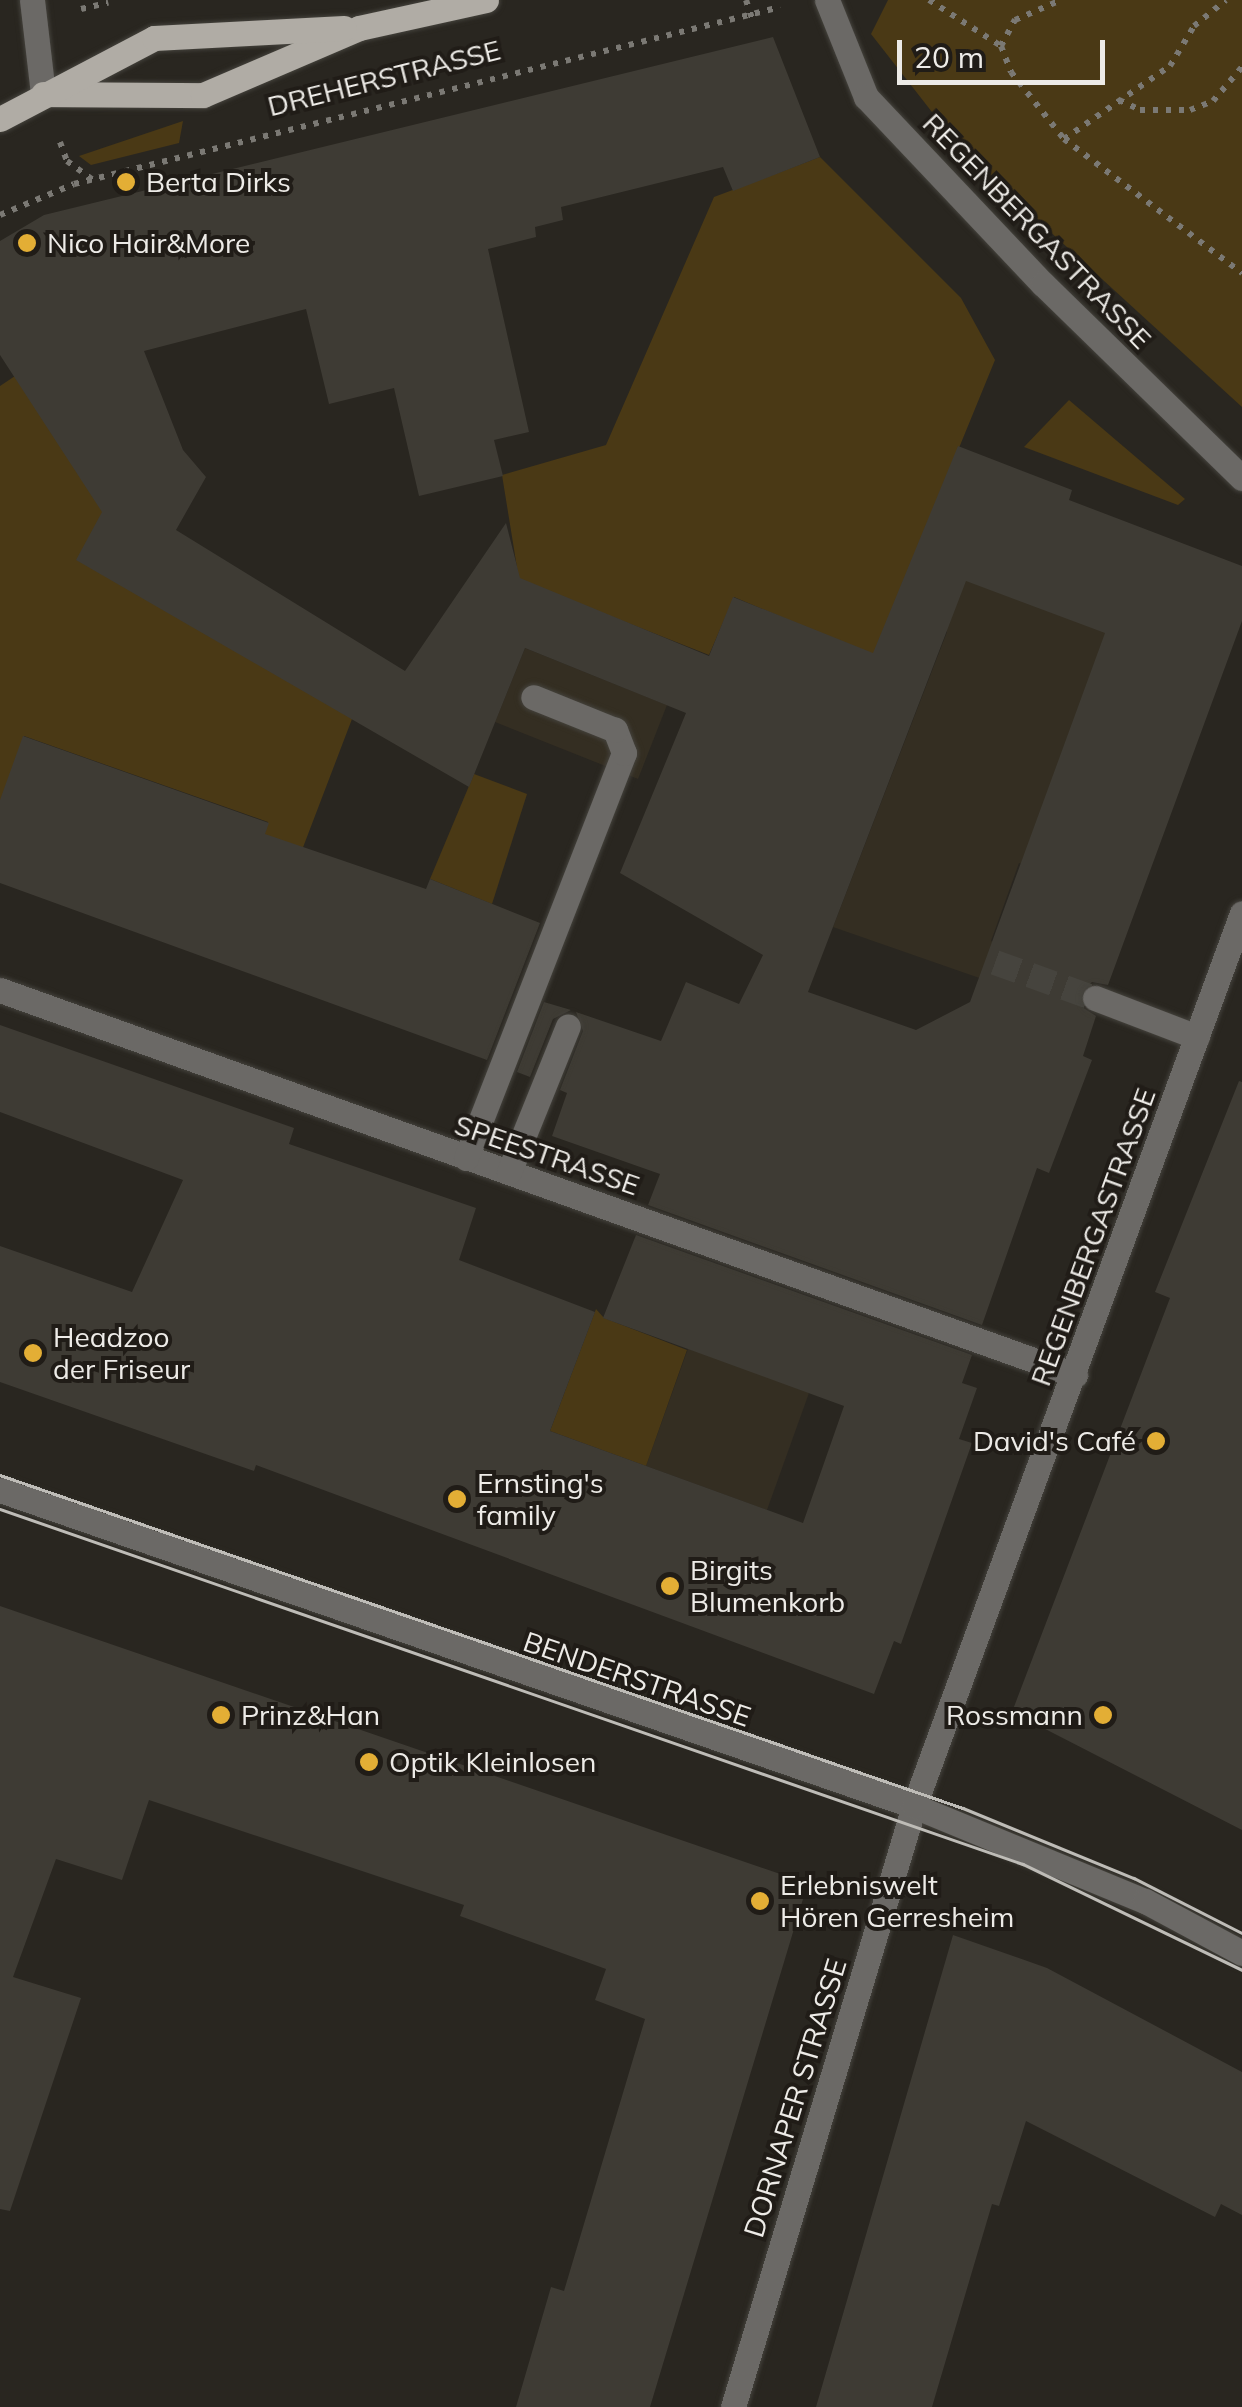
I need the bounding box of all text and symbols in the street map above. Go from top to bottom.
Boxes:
scale bar [902,20,1110,82]
street label: DREHERSTRASSE [264,33,504,123]
text: 20 m [914,38,984,76]
street label: REGENBERGASTRASSE [916,106,1158,356]
place label: Berta Dirks [146,165,291,199]
marker: Berta Dirks [115,171,137,193]
place label: Nico Hair&More [47,226,250,260]
marker: Nico Hair&More [16,232,38,254]
street label: REGENBERGASTRASSE [1024,1084,1162,1390]
street label: SPEESTRASSE [450,1108,644,1202]
place label: Headzoo der Friseur [53,1320,190,1386]
marker: Headzoo der Friseur [22,1342,44,1364]
place label: David's Café [973,1424,1136,1458]
marker: David's Café [1145,1430,1167,1452]
place label: Ernsting's family [477,1466,604,1532]
marker: Ernsting's family [446,1488,468,1510]
place label: Birgits Blumenkorb [690,1553,845,1619]
marker: Birgits Blumenkorb [659,1575,681,1597]
street label: BENDERSTRASSE [519,1624,755,1734]
place label: Prinz&Han [241,1698,380,1732]
place label: Rossmann [946,1698,1083,1732]
marker: Prinz&Han [210,1704,232,1726]
marker: Rossmann [1092,1704,1114,1726]
place label: Optik Kleinlosen [389,1745,596,1779]
marker: Optik Kleinlosen [358,1751,380,1773]
place label: Erlebniswelt Hören Gerresheim [780,1868,1014,1934]
marker: Erlebniswelt Hören Gerresheim [749,1890,771,1912]
street label: DORNAPER STRASSE [737,1955,853,2241]

